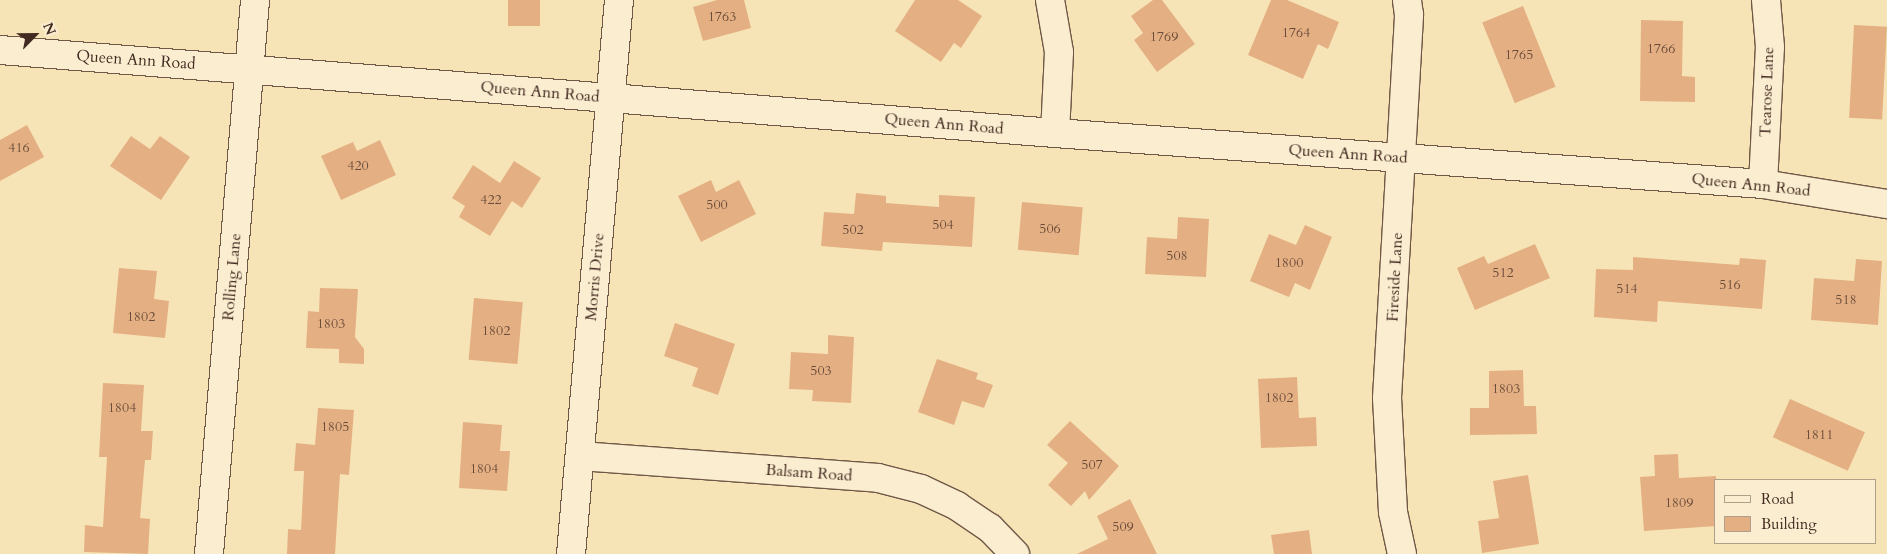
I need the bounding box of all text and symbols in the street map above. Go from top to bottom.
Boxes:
house number: 1763 [708,9,736,25]
north arrow [10,10,60,60]
text: N [38,20,60,38]
house number: 1764 [1282,25,1310,41]
house number: 1769 [1150,29,1178,45]
house number: 1766 [1647,41,1675,57]
street label: Queen Ann Road [76,46,196,74]
house number: 1765 [1505,47,1533,63]
street label: Tearose Lane [1756,47,1778,137]
street label: Queen Ann Road [480,77,600,107]
street label: Queen Ann Road [884,109,1004,139]
house number: 416 [8,140,30,156]
street label: Queen Ann Road [1288,140,1408,168]
house number: 420 [347,158,369,174]
street label: Queen Ann Road [1691,169,1811,201]
house number: 422 [480,192,502,208]
house number: 500 [706,197,728,213]
house number: 504 [932,217,954,233]
house number: 506 [1039,221,1061,237]
house number: 502 [842,222,864,238]
street label: Rolling Lane [219,232,245,322]
street label: Morris Drive [582,232,608,322]
street label: Fireside Lane [1383,232,1407,322]
house number: 508 [1166,248,1188,264]
house number: 1800 [1275,255,1303,271]
house number: 512 [1492,265,1514,281]
house number: 516 [1719,277,1741,293]
house number: 514 [1616,281,1638,297]
house number: 518 [1835,292,1857,308]
house number: 1802 [127,309,155,325]
house number: 1803 [317,316,345,332]
house number: 1802 [482,323,510,339]
house number: 503 [810,363,832,379]
house number: 1803 [1492,381,1520,397]
house number: 1802 [1265,390,1293,406]
house number: 1804 [108,400,136,416]
house number: 1805 [321,419,349,435]
house number: 1811 [1805,427,1833,443]
house number: 507 [1081,457,1103,473]
street label: Balsam Road [765,460,853,486]
house number: 1804 [470,461,498,477]
legend [1714,479,1877,544]
text: Road [1761,489,1794,509]
house number: 1809 [1665,495,1693,511]
text: Building [1761,514,1817,534]
house number: 509 [1112,519,1134,535]

